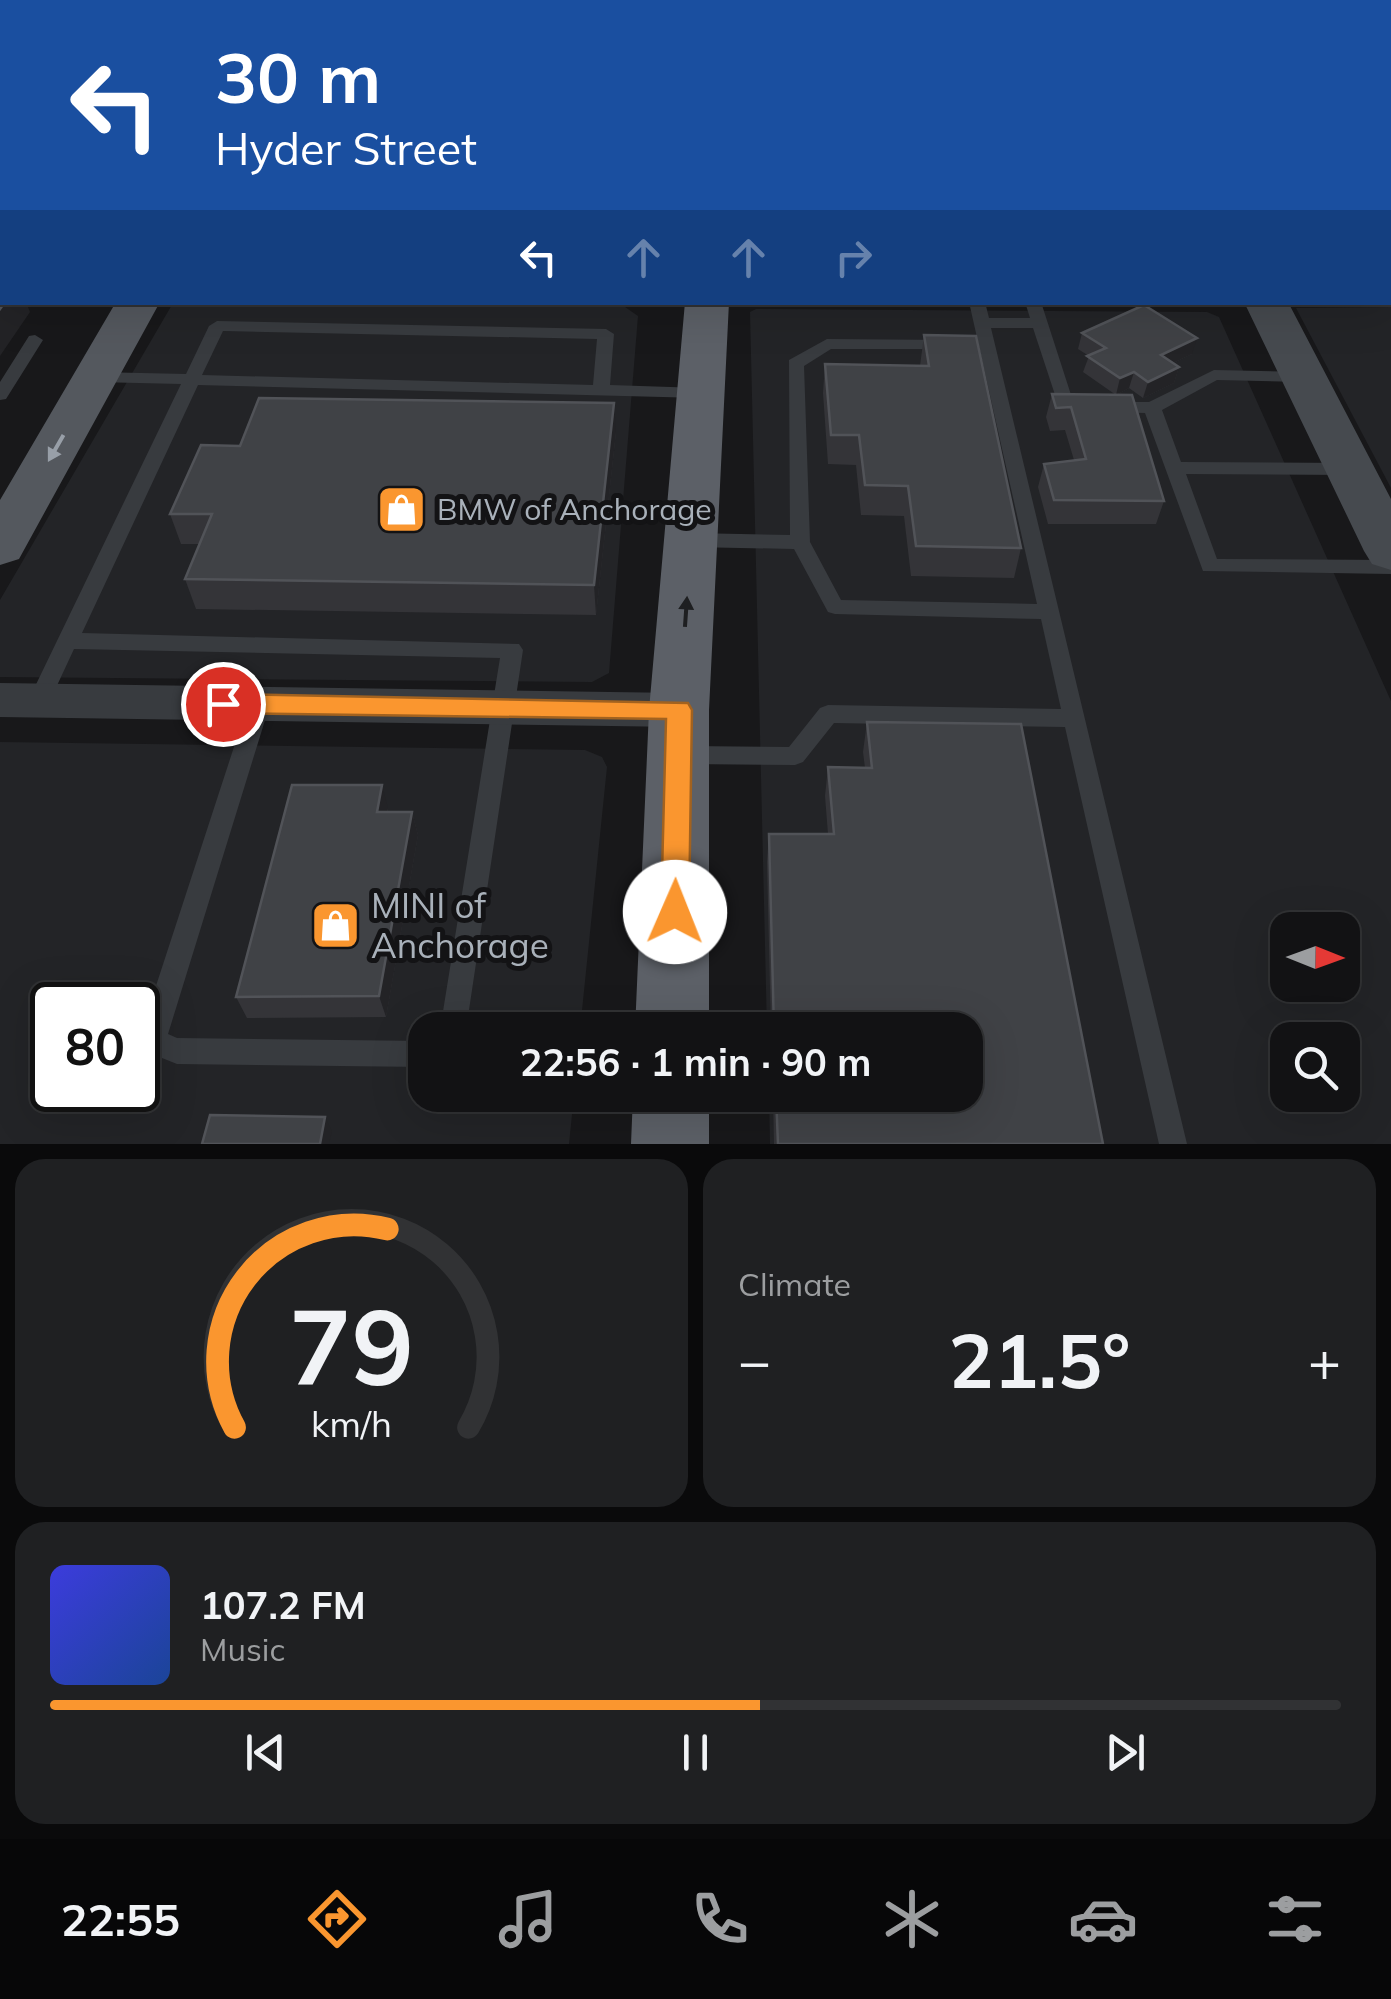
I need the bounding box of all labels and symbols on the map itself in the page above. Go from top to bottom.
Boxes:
one-way arrow [47,434,65,462]
shop icon: BMW of Anchorage [376,484,428,536]
place label: BMW of Anchorage [437,490,712,528]
one-way arrow [678,596,694,628]
pin [181,662,266,747]
position arrow [623,860,727,964]
place label: MINI of Anchorage [371,883,549,967]
shop icon: MINI of Anchorage [310,900,362,952]
north arrow [1270,912,1360,1002]
speed limit sign: 80 [30,982,160,1112]

